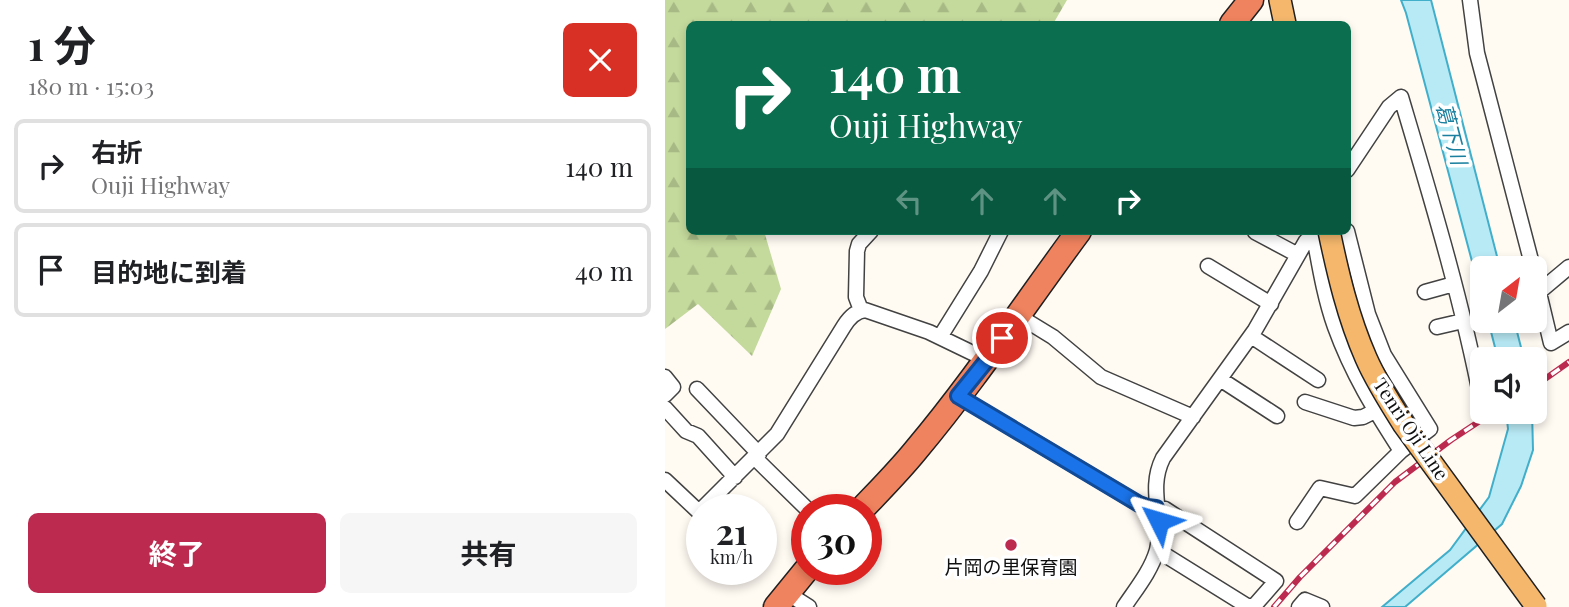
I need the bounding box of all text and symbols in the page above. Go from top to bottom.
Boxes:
text: 1 分 [28,16,96,72]
button: close [563,23,637,97]
text: 140 m [829,40,961,105]
icon: right [714,49,805,140]
text: 180 m · 15:03 [28,70,154,101]
water label: 葛下川 [1431,99,1475,169]
text: Ouji Highway [829,103,1023,146]
text: 右折 [91,134,143,169]
icon: right [32,147,70,185]
text: 140 m [565,149,633,184]
text: Ouji Highway [91,169,230,200]
icon: left [890,182,928,220]
icon: ahead [963,182,1001,220]
icon: ahead [1036,182,1074,220]
icon: right [1109,182,1147,220]
icon: arrive [32,251,70,289]
text: 40 m [575,253,633,288]
text: 目的地に到着 [91,254,247,289]
north arrow [1470,256,1547,332]
map controls [1470,256,1547,424]
pin [972,308,1032,368]
icon: arrive [983,319,1021,357]
button: sound [1470,347,1547,424]
street label: Tenri Oji Line [1368,372,1456,485]
position arrow [1122,484,1196,558]
speed limit sign: 30 [791,494,882,585]
text: 21 [716,507,747,554]
button: 終了 [28,513,326,593]
button: 共有 [340,513,637,593]
marker: 片岡の里保育園 [1003,537,1019,553]
text: km/h [710,545,753,569]
place label: 片岡の里保育園 [944,553,1078,579]

